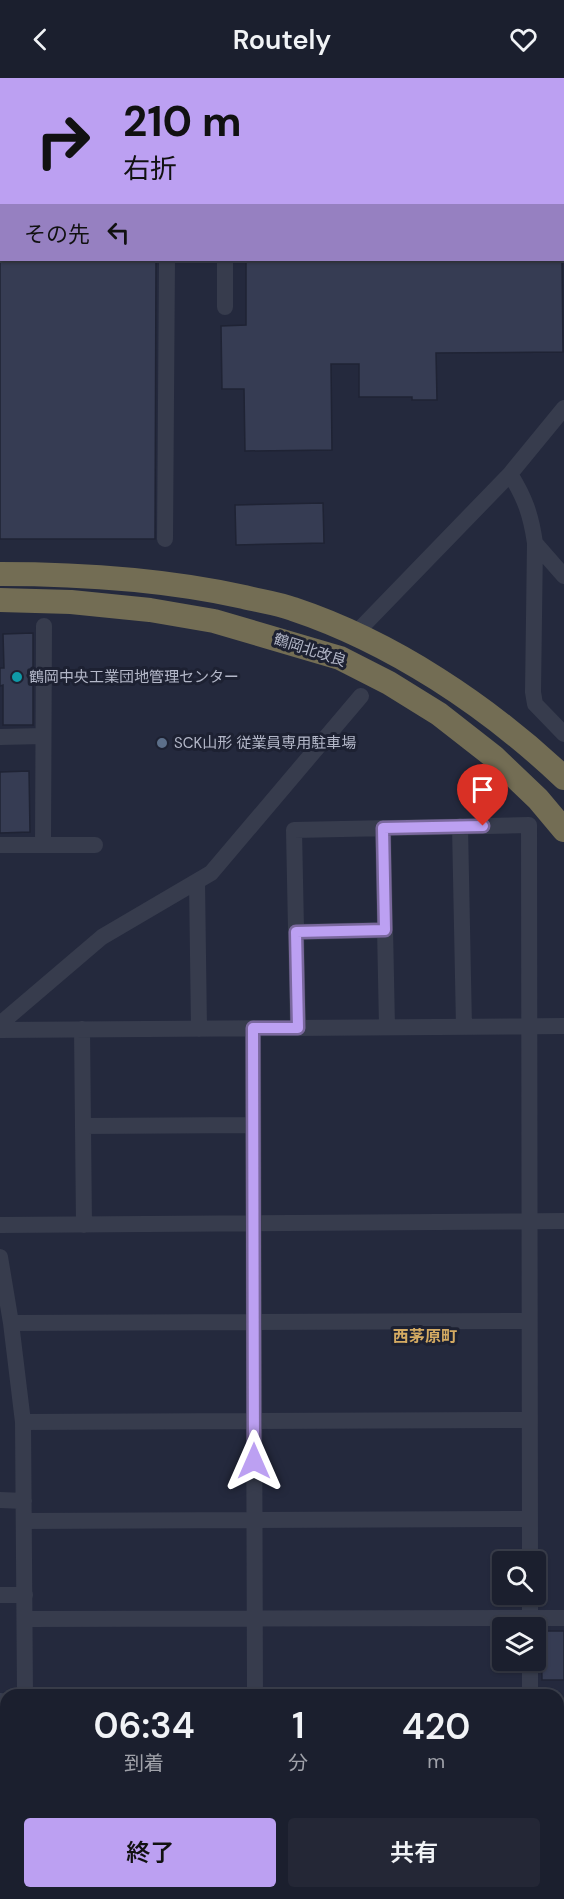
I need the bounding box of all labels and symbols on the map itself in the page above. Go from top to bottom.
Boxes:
street label: 鶴岡北改良 [271,629,349,671]
place label: 鶴岡中央工業団地管理センター [29,667,239,687]
marker: 鶴岡中央工業団地管理センター [10,670,24,684]
place label: SCK山形 従業員専用駐車場 [174,733,356,753]
marker: SCK山形 従業員専用駐車場 [155,736,169,750]
pin [457,764,508,826]
district label: 西茅原町 [393,1326,457,1347]
position arrow [222,1429,286,1493]

